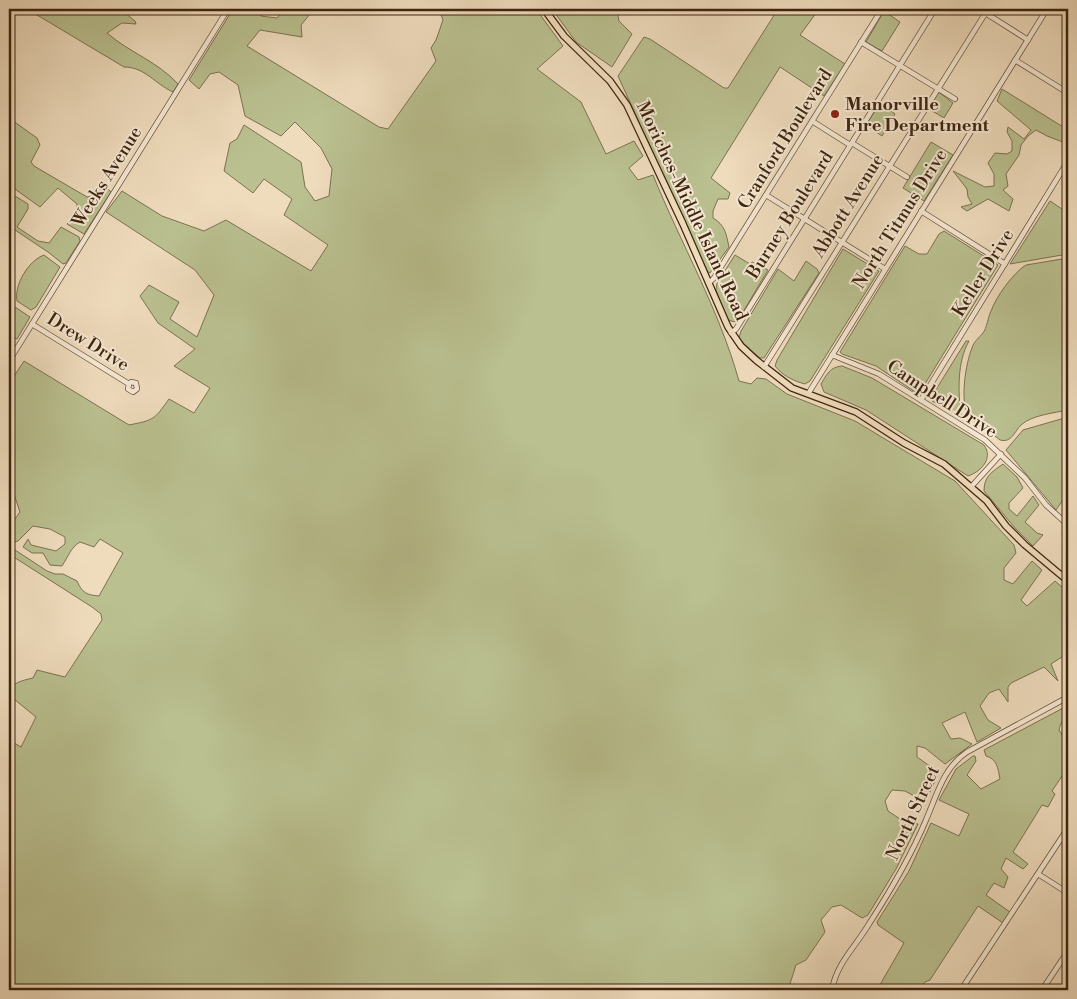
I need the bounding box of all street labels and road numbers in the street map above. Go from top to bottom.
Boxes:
street label: Cranford Boulevard [733,64,838,213]
street label: Moriches-Middle Island Road [631,97,753,325]
street label: Weeks Avenue [66,122,147,232]
street label: North Titmus Drive [848,145,952,293]
street label: Burney Boulevard [741,146,839,284]
street label: Abbott Avenue [806,150,889,263]
street label: Keller Drive [947,225,1019,321]
street label: Drew Drive [43,308,133,376]
street label: Campbell Drive [882,355,1002,443]
street label: North Street [881,762,945,864]

